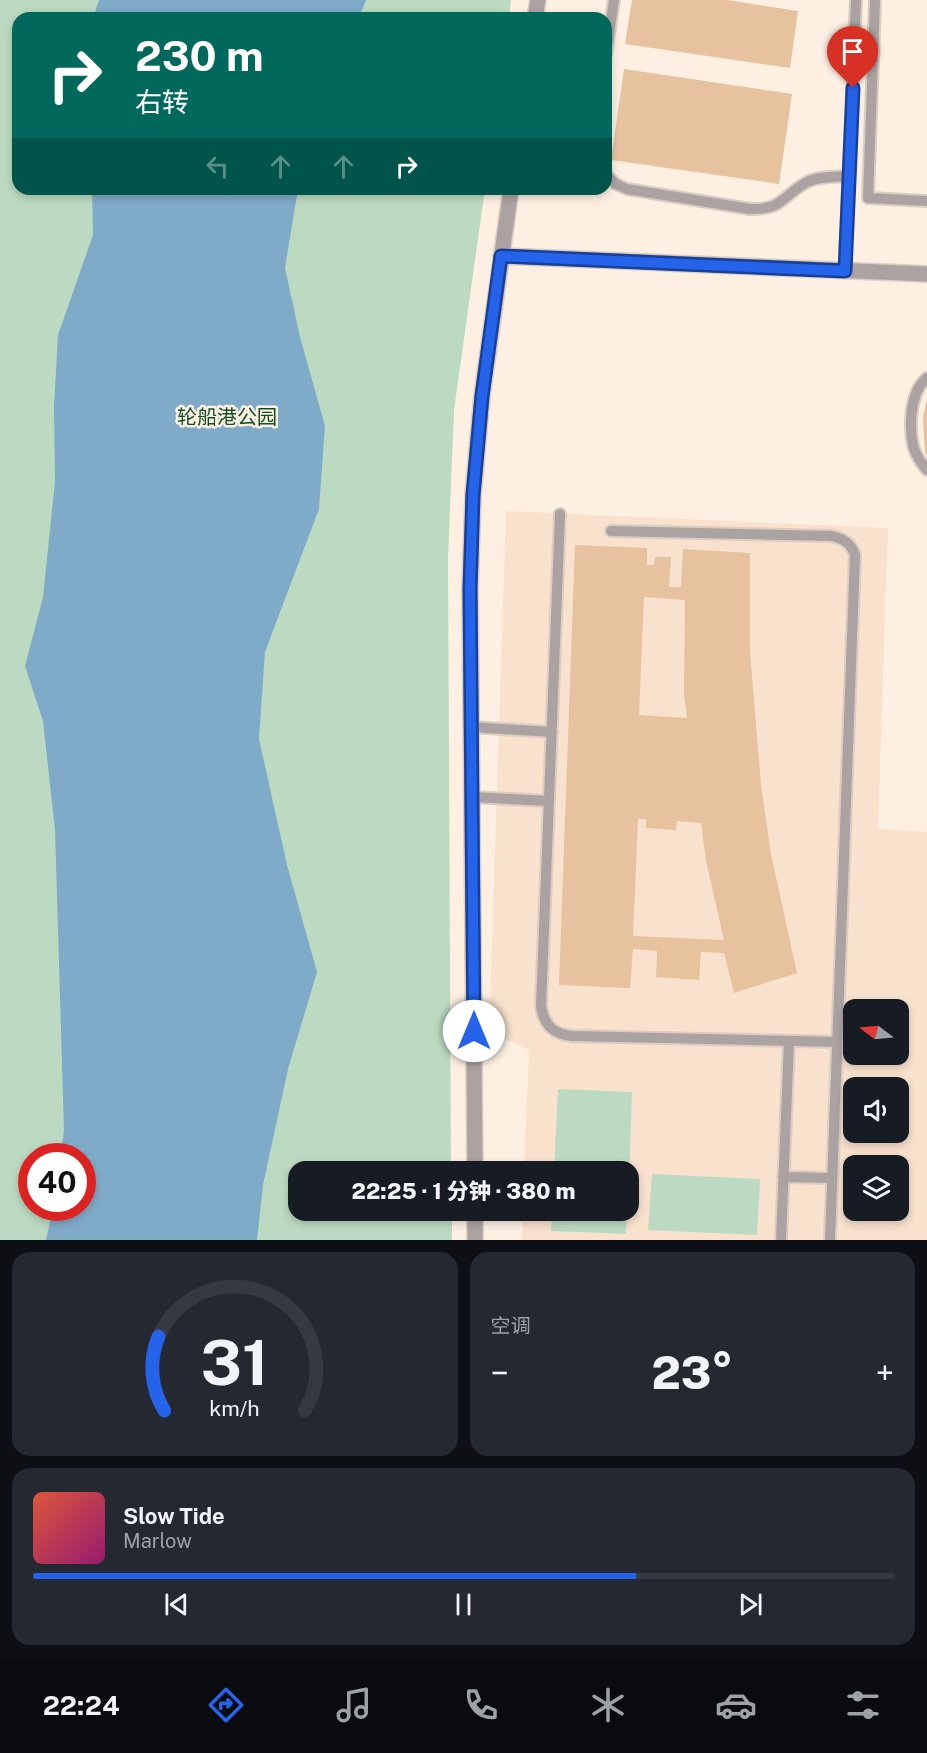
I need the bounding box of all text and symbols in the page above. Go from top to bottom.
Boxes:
pin [827,26,878,88]
text: 230 m [135,31,264,80]
icon: arrive [836,35,869,68]
icon: right [36,36,114,114]
text: 右转 [135,86,189,118]
icon: left [201,150,234,183]
icon: ahead [264,150,297,183]
icon: ahead [327,150,360,183]
icon: right [390,150,423,183]
park label: 轮船港公园 [177,405,277,429]
position arrow [442,999,506,1063]
north arrow [843,999,909,1065]
map controls [843,999,909,1221]
button: sound [843,1077,909,1143]
speed limit sign: 40 [18,1143,96,1221]
button: layers [843,1155,909,1221]
text: 22:25 · 1 分钟 · 380 m [352,1178,575,1204]
text: 空调 [491,1314,531,1338]
text: 31 [201,1326,269,1399]
text: 23° [651,1346,733,1399]
text: − [491,1354,509,1392]
text: + [876,1354,894,1392]
text: km/h [210,1396,260,1421]
text: Slow Tide [123,1503,225,1529]
text: Marlow [123,1529,192,1553]
icon: previous [160,1588,193,1621]
icon: pause [447,1588,480,1621]
icon: next [734,1588,767,1621]
icon: directions [205,1684,247,1726]
icon: music [333,1684,375,1726]
icon: phone [460,1684,502,1726]
icon: climate [587,1684,629,1726]
icon: car [715,1684,757,1726]
icon: filters [842,1684,884,1726]
text: 22:24 [43,1689,120,1721]

